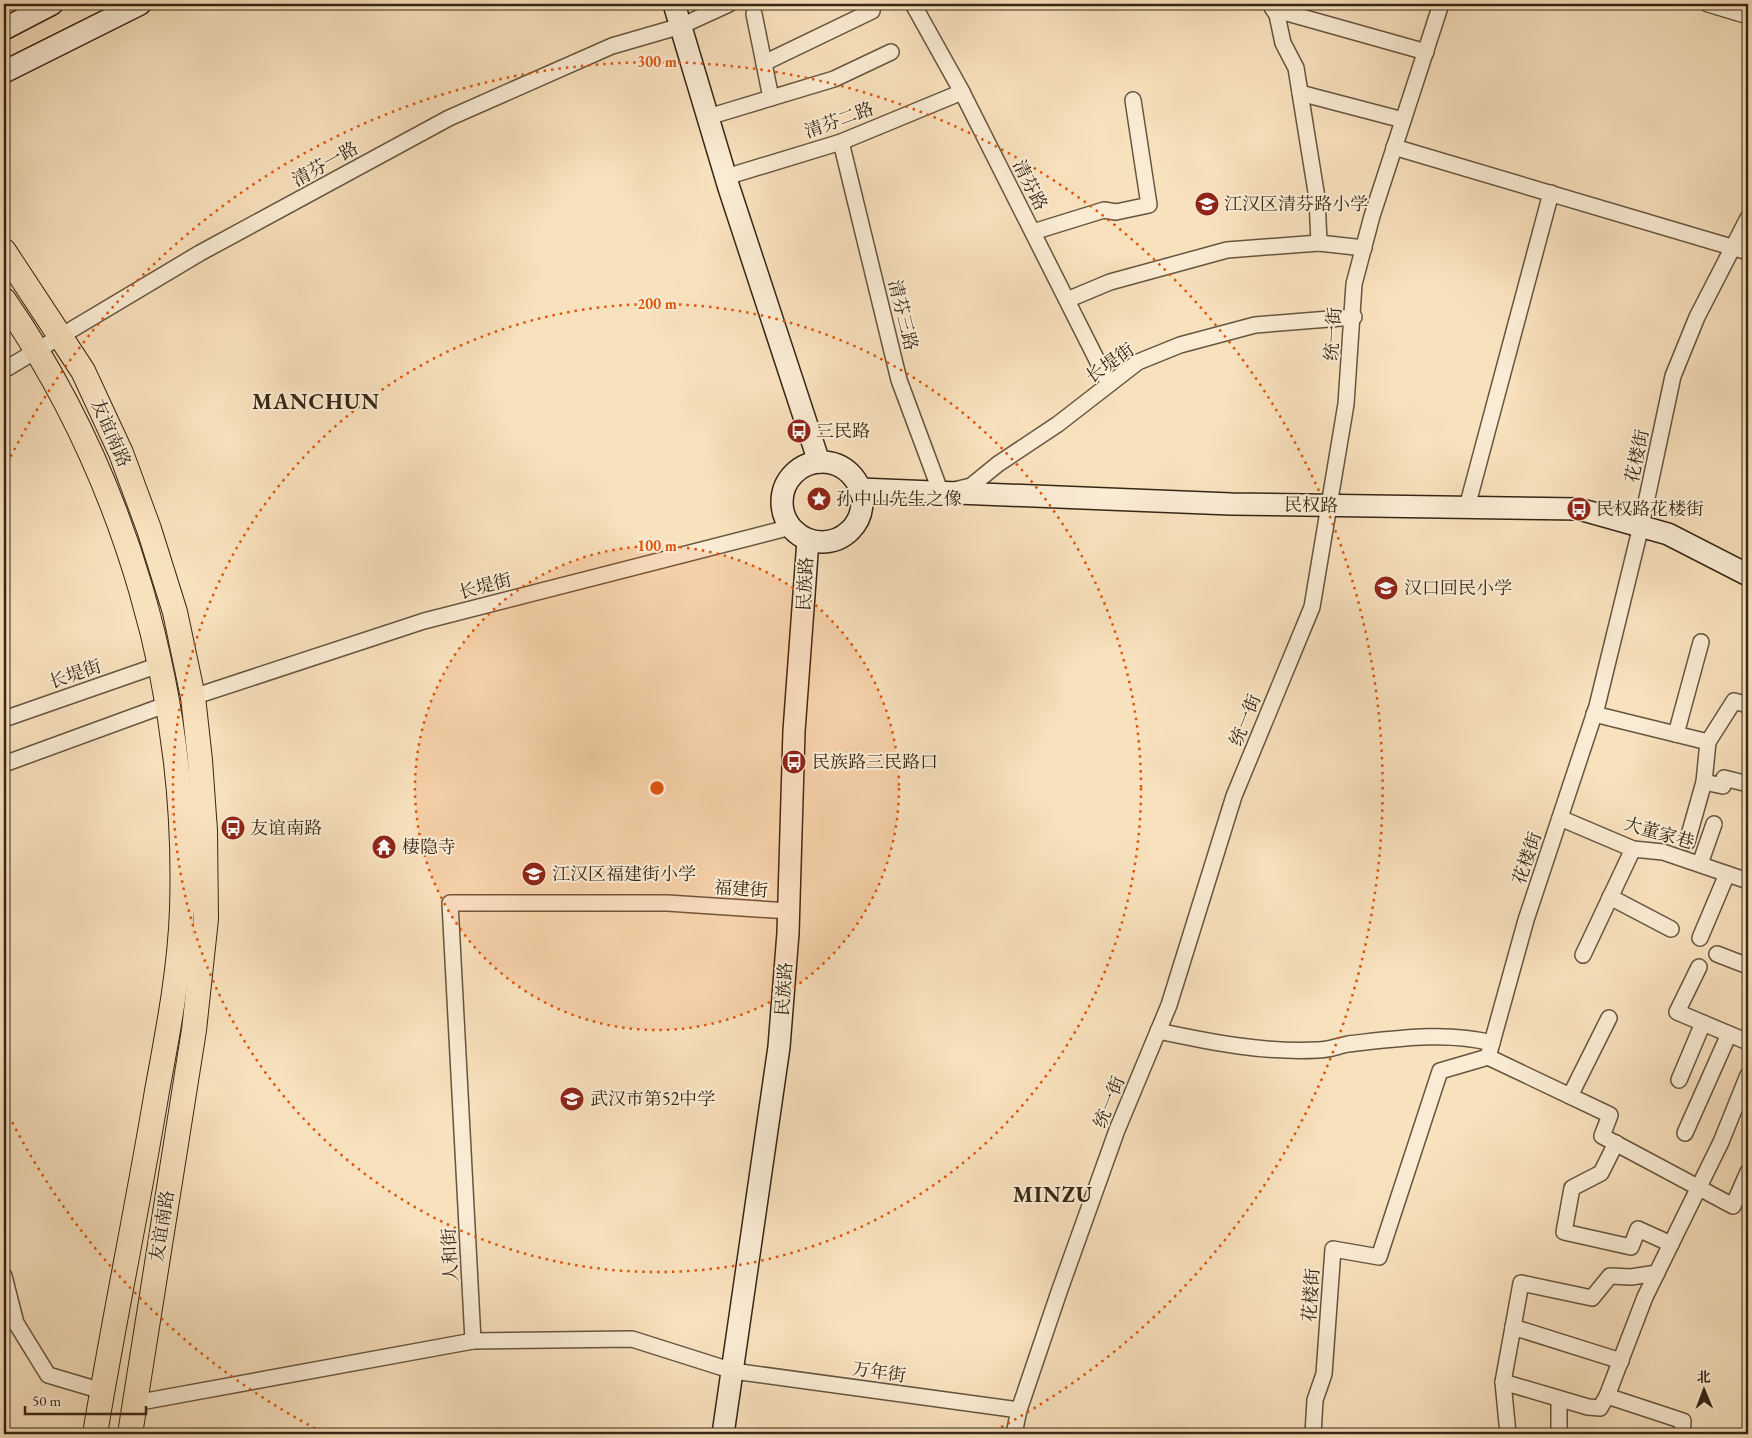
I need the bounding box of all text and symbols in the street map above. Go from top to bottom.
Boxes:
text: 300 m [637,52,677,71]
street label: 清芬二路 [801,96,877,143]
street label: 清芬一路 [288,136,362,191]
street label: 清芬路 [1008,155,1053,214]
school or university icon: 江汉区清芬路小学 [1194,191,1220,217]
place label: 江汉区清芬路小学 [1224,192,1368,215]
street label: 清芬三路 [884,277,923,353]
text: 200 m [637,294,677,313]
street label: 统一街 [1319,306,1346,362]
street label: 长堤街 [1081,338,1138,387]
district label: MANCHUN [252,387,380,416]
street label: 友谊南路 [86,395,137,470]
bus stop icon: 三民路 [786,418,812,444]
place label: 三民路 [816,419,870,442]
street label: 花楼街 [1620,427,1653,485]
place icon: 孙中山先生之像 [806,486,832,512]
place label: 孙中山先生之像 [836,487,962,510]
street label: 民权路 [1284,493,1338,516]
bus stop icon: 民权路花楼街 [1566,496,1592,522]
place label: 民权路花楼街 [1596,497,1704,520]
text: 100 m [637,536,677,555]
street label: 民族路 [792,556,817,612]
street label: 长堤街 [456,567,514,604]
school or university icon: 汉口回民小学 [1373,575,1399,601]
place label: 汉口回民小学 [1404,576,1512,599]
street label: 长堤街 [46,654,104,693]
street label: 统一街 [1224,690,1265,749]
bus stop icon: 民族路三民路口 [781,749,807,775]
place label: 民族路三民路口 [812,750,938,773]
centre of rings [648,779,666,797]
street label: 大董家巷 [1621,812,1697,853]
bus stop icon: 友谊南路 [220,815,246,841]
place label: 友谊南路 [250,816,322,839]
street label: 花楼街 [1507,829,1546,887]
temple icon: 棲隐寺 [371,834,397,860]
place label: 棲隐寺 [402,835,456,858]
school or university icon: 江汉区福建街小学 [521,861,547,887]
place label: 江汉区福建街小学 [552,862,696,885]
street label: 福建街 [713,875,769,902]
street label: 民族路 [770,961,797,1017]
street label: 统一街 [1088,1072,1129,1131]
school or university icon: 武汉市第52中学 [559,1086,585,1112]
place label: 武汉市第52中学 [590,1087,715,1110]
district label: MINZU [1013,1180,1093,1209]
street label: 友谊南路 [145,1189,178,1263]
street label: 人和街 [437,1227,462,1283]
street label: 花楼街 [1297,1267,1324,1323]
street label: 万年街 [851,1356,907,1387]
north arrow [1680,1366,1730,1416]
text: 北 [1697,1368,1711,1386]
scale bar [25,1383,146,1415]
text: 50 m [32,1391,61,1410]

